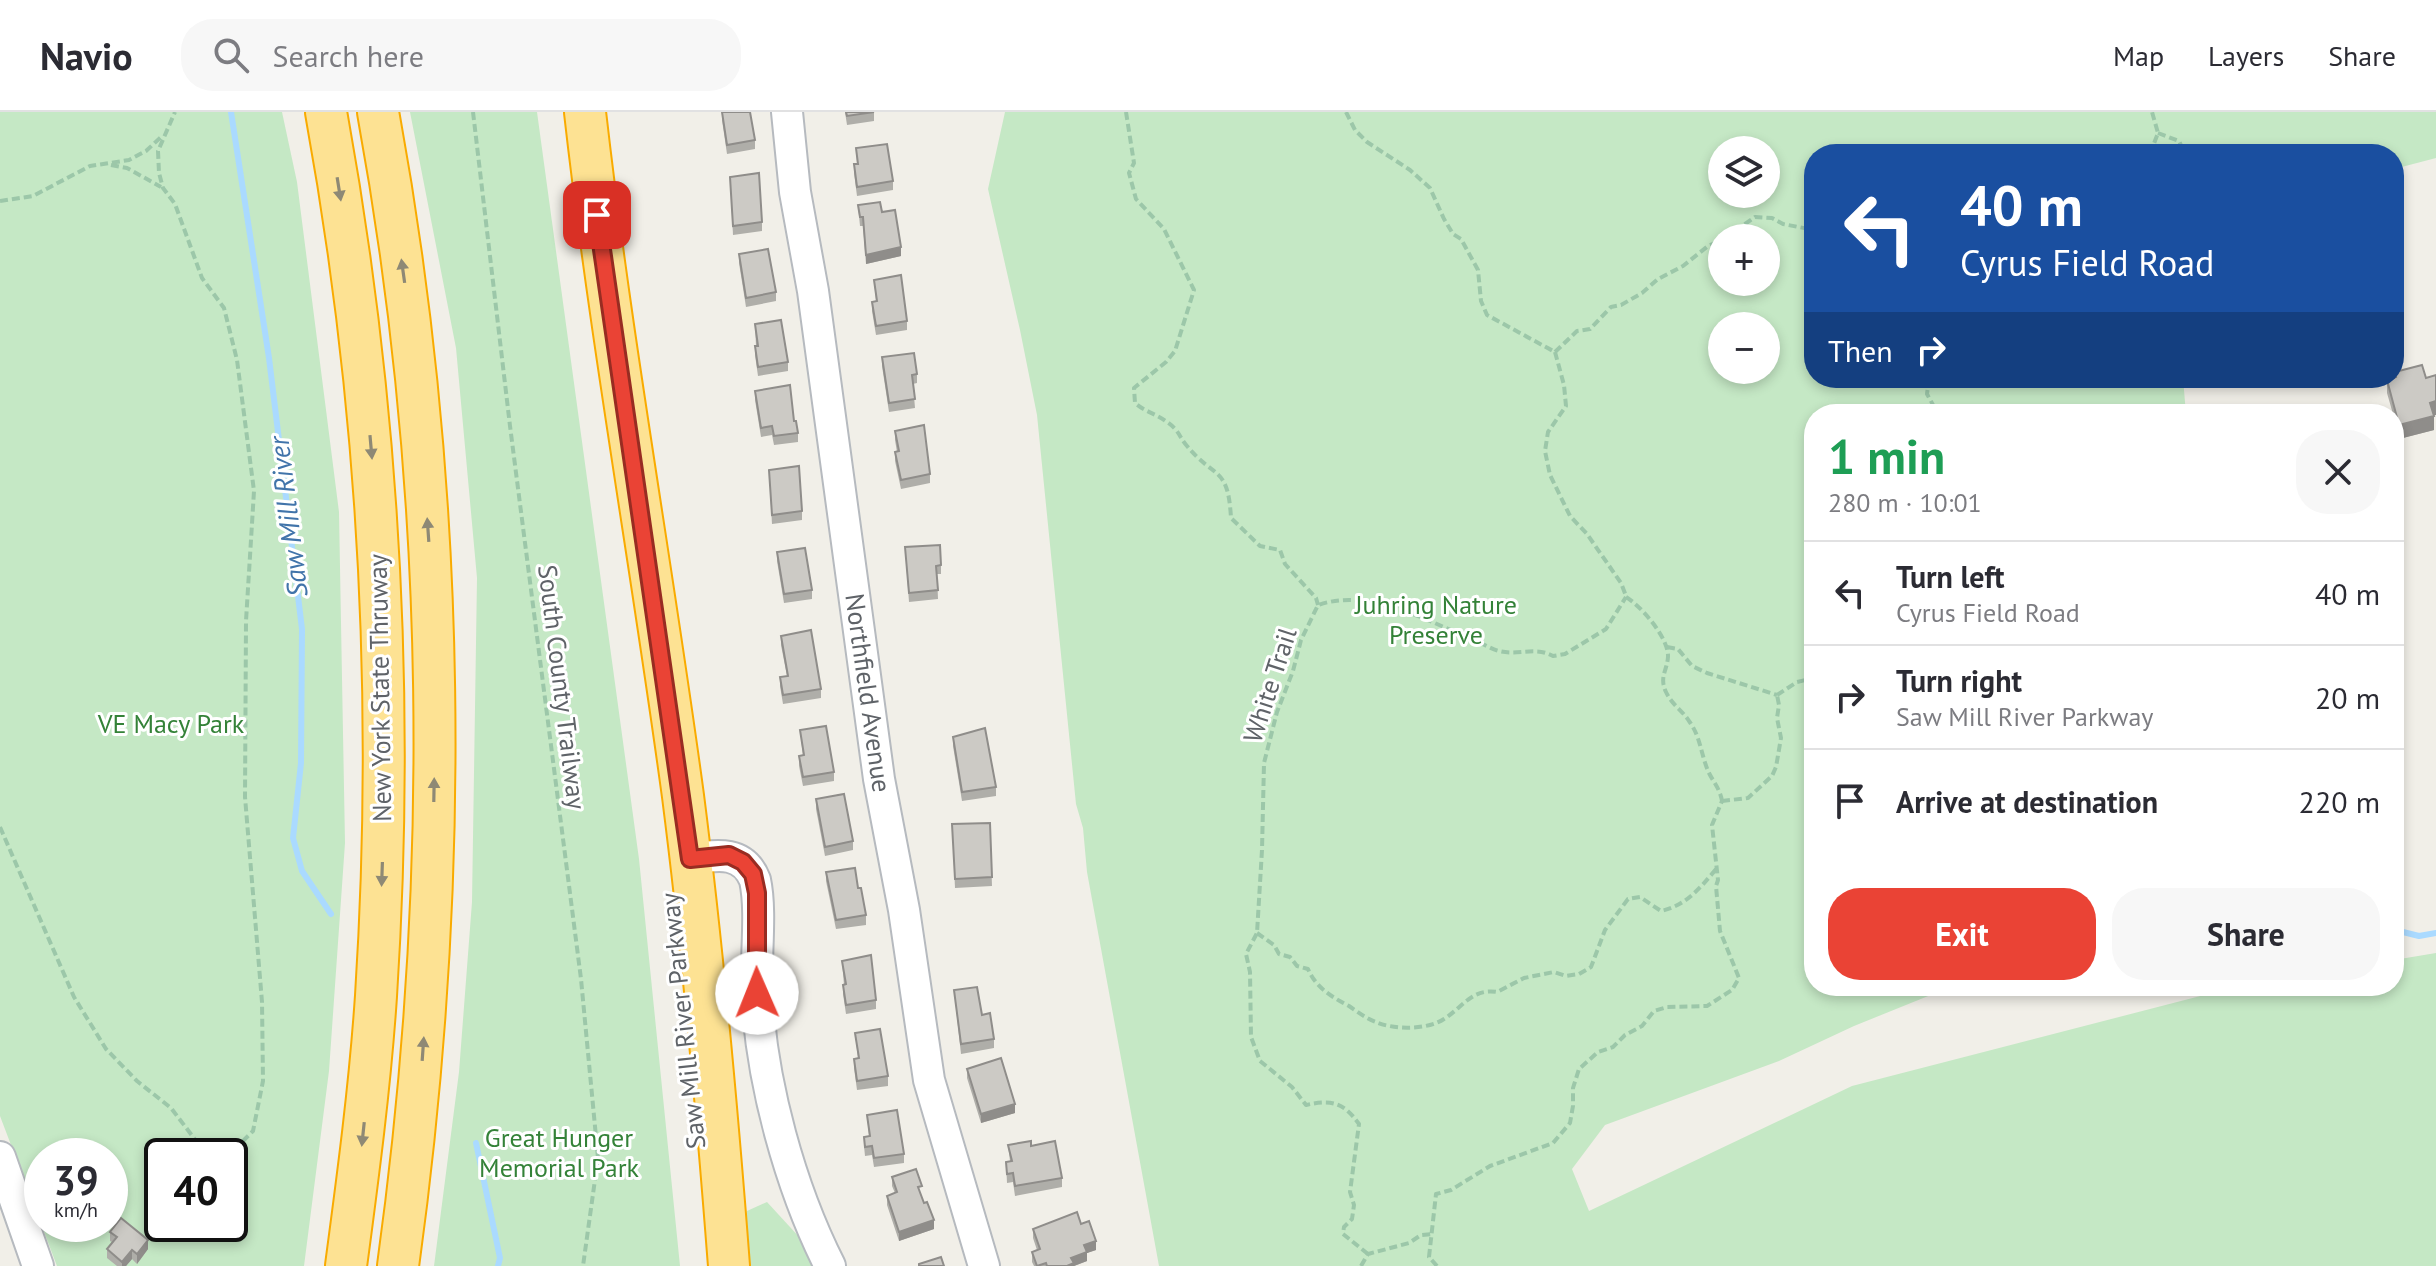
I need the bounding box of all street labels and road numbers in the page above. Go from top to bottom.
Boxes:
street label: New York State Thruway [361,554,398,822]
street label: South County Trailway [531,563,594,811]
street label: Northfield Avenue [838,591,899,794]
street label: White Trail [1236,623,1304,746]
street label: Saw Mill River Parkway [653,891,712,1151]

